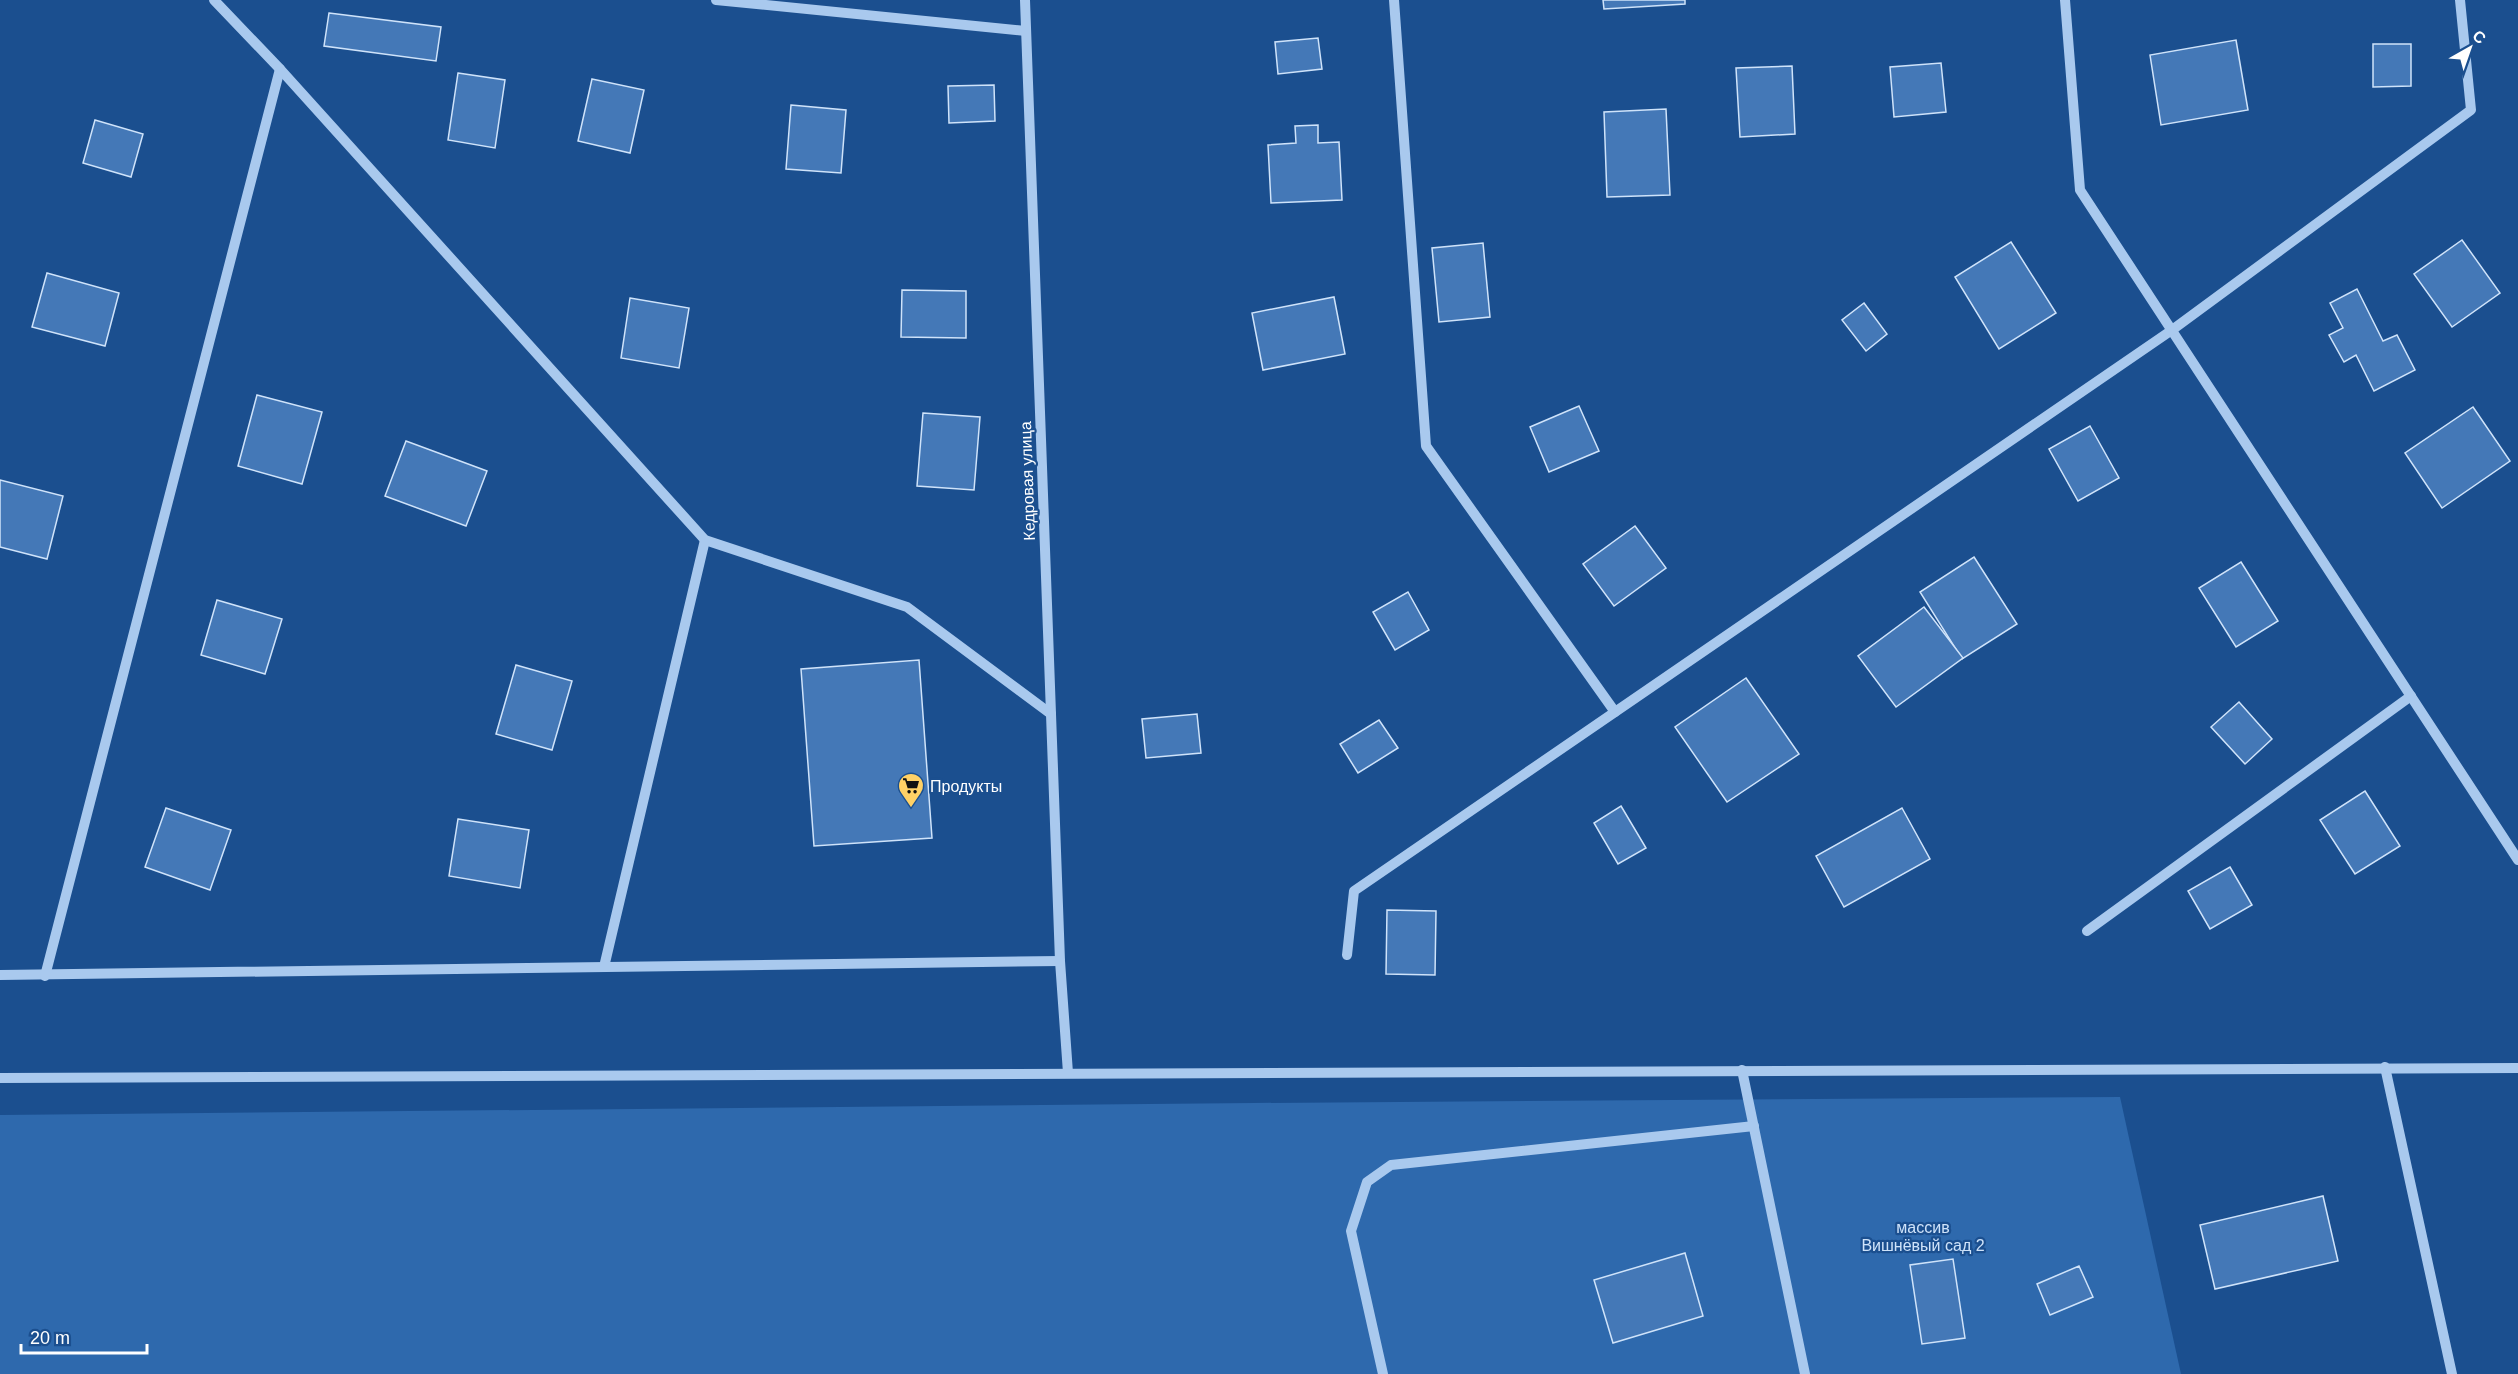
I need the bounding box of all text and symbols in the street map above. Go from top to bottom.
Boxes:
north arrow [2440,18,2500,78]
text: С [2469,27,2490,47]
street label: Кедровая улица [1017,421,1038,541]
supermarket icon: Продукты [896,771,926,809]
place label: Продукты [930,778,1002,795]
park label: массив Вишнёвый сад 2 [1861,1219,1985,1254]
scale bar [21,1317,147,1355]
text: 20 m [30,1328,70,1348]

